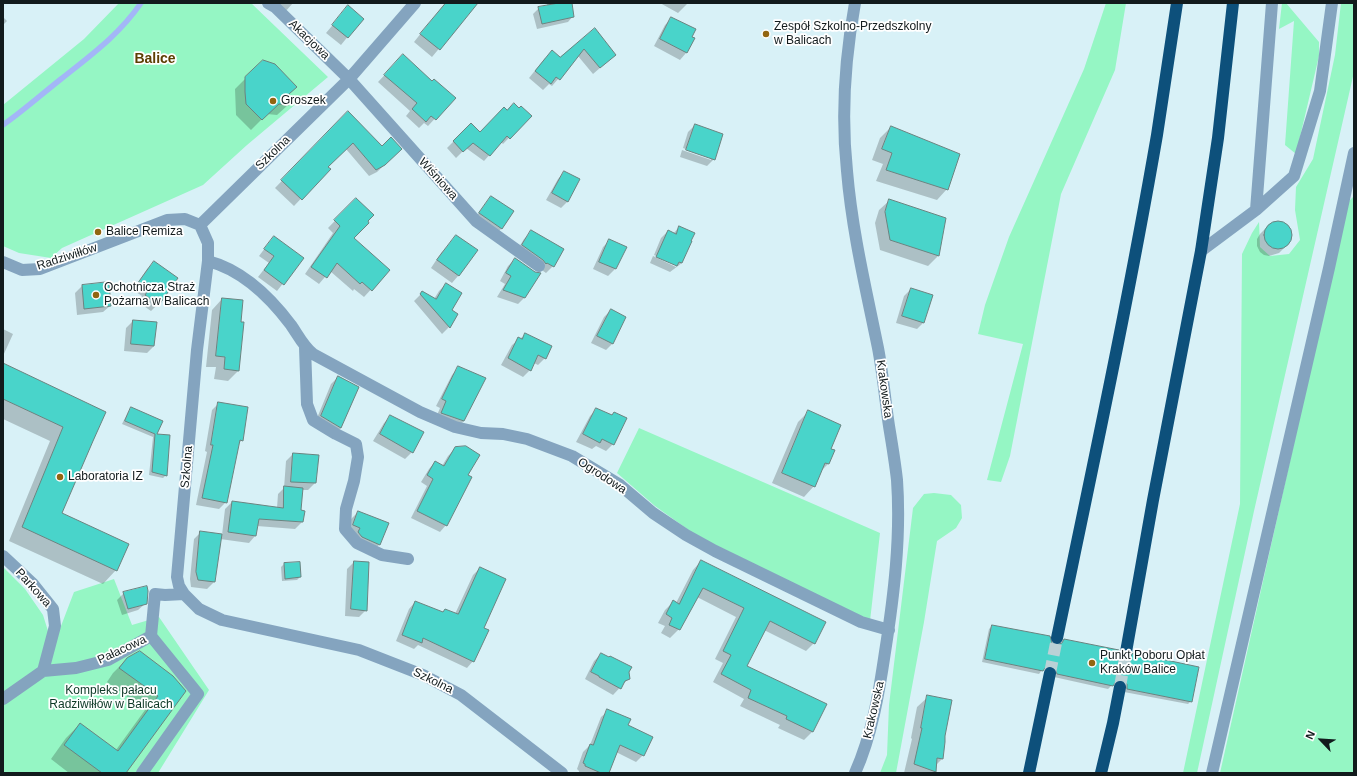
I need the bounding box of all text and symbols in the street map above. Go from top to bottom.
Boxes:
street label: Akacjowa [286,17,332,63]
place label: Zespół Szkolno-Przedszkolny w Balicach [774,20,931,48]
marker: Zespół Szkolno-Przedszkolny w Balicach [761,29,771,39]
district label: Balice [134,51,176,67]
place label: Groszek [281,94,326,108]
marker: Groszek [268,96,278,106]
street label: Szkolna [253,133,293,173]
street label: Wiśniowa [415,155,461,203]
place label: Balice Remiza [106,225,183,239]
marker: Balice Remiza [93,227,103,237]
street label: Radziwiłłów [35,240,99,274]
place label: Ochotnicza Straż Pożarna w Balicach [104,281,209,309]
marker: Ochotnicza Straż Pożarna w Balicach [91,290,101,300]
street label: Krakowska [873,359,895,419]
street label: Szkolna [178,445,196,489]
street label: Ogrodowa [575,455,629,497]
place label: Laboratoria IZ [68,470,143,484]
marker: Laboratoria IZ [55,472,65,482]
street label: Parkowa [12,566,54,610]
street label: Pałacowa [95,632,149,668]
place label: Punkt Poboru Opłat Kraków Balice [1100,649,1205,677]
marker: Punkt Poboru Opłat Kraków Balice [1087,658,1097,668]
street label: Szkolna [411,665,455,697]
street label: Krakowska [860,680,888,740]
park label: Kompleks pałacu Radziwiłłów w Balicach [49,684,173,712]
north arrow [1301,720,1341,760]
text: N [1303,729,1317,741]

